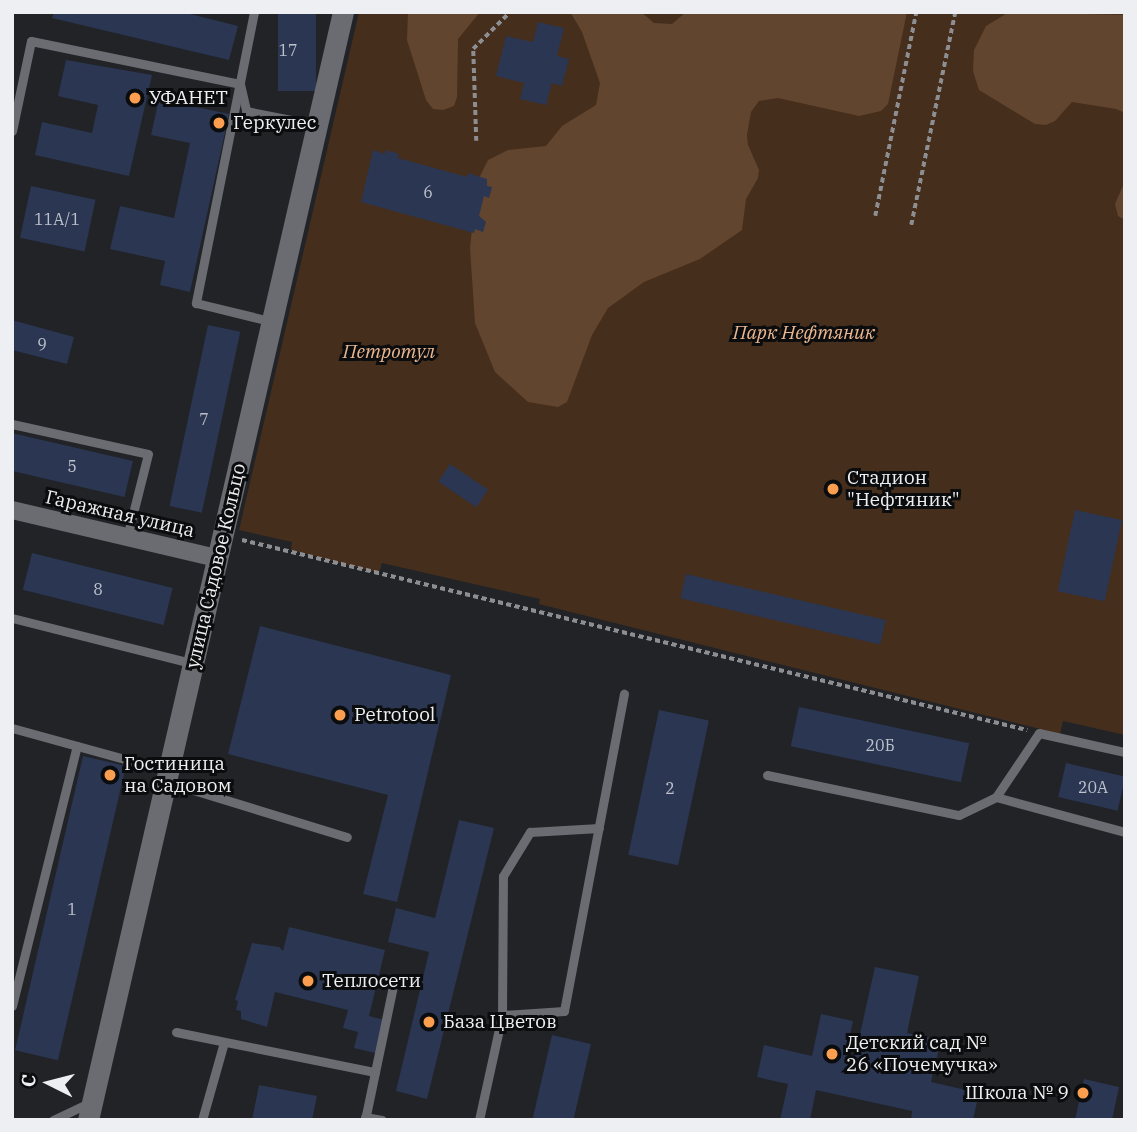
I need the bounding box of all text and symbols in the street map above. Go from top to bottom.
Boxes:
house number: 17 [278,40,298,60]
place label: УФАНЕТ [149,87,228,109]
marker: УФАНЕТ [127,90,143,106]
place label: Геркулес [233,112,317,134]
marker: Геркулес [211,115,227,131]
house number: 6 [423,182,433,202]
house number: 11А/1 [34,209,80,229]
park label: Парк Нефтяник [733,322,875,344]
house number: 9 [37,334,47,354]
park label: Петротул [343,341,435,363]
house number: 7 [199,409,209,429]
house number: 5 [67,456,77,476]
street label: улица Садовое Кольцо [181,461,251,671]
place label: Стадион "Нефтяник" [847,467,960,511]
marker: Стадион "Нефтяник" [825,481,841,497]
street label: Гаражная улица [43,486,197,542]
house number: 8 [93,579,103,599]
place label: Petrotool [354,704,436,726]
marker: Petrotool [332,707,348,723]
house number: 20Б [865,735,895,755]
place label: Гостиница на Садовом [124,753,232,797]
marker: Гостиница на Садовом [102,767,118,783]
house number: 20А [1078,777,1108,797]
house number: 2 [665,778,675,798]
house number: 1 [67,899,77,919]
place label: Теплосети [322,970,421,992]
marker: Теплосети [300,973,316,989]
place label: База Цветов [443,1011,557,1033]
marker: База Цветов [421,1014,437,1030]
place label: Детский сад № 26 «Почемучка» [846,1032,998,1076]
marker: Детский сад № 26 «Почемучка» [824,1046,840,1062]
north arrow [14,1048,84,1118]
text: С [16,1073,41,1088]
place label: Школа № 9 [965,1082,1069,1104]
marker: Школа № 9 [1075,1085,1091,1101]

